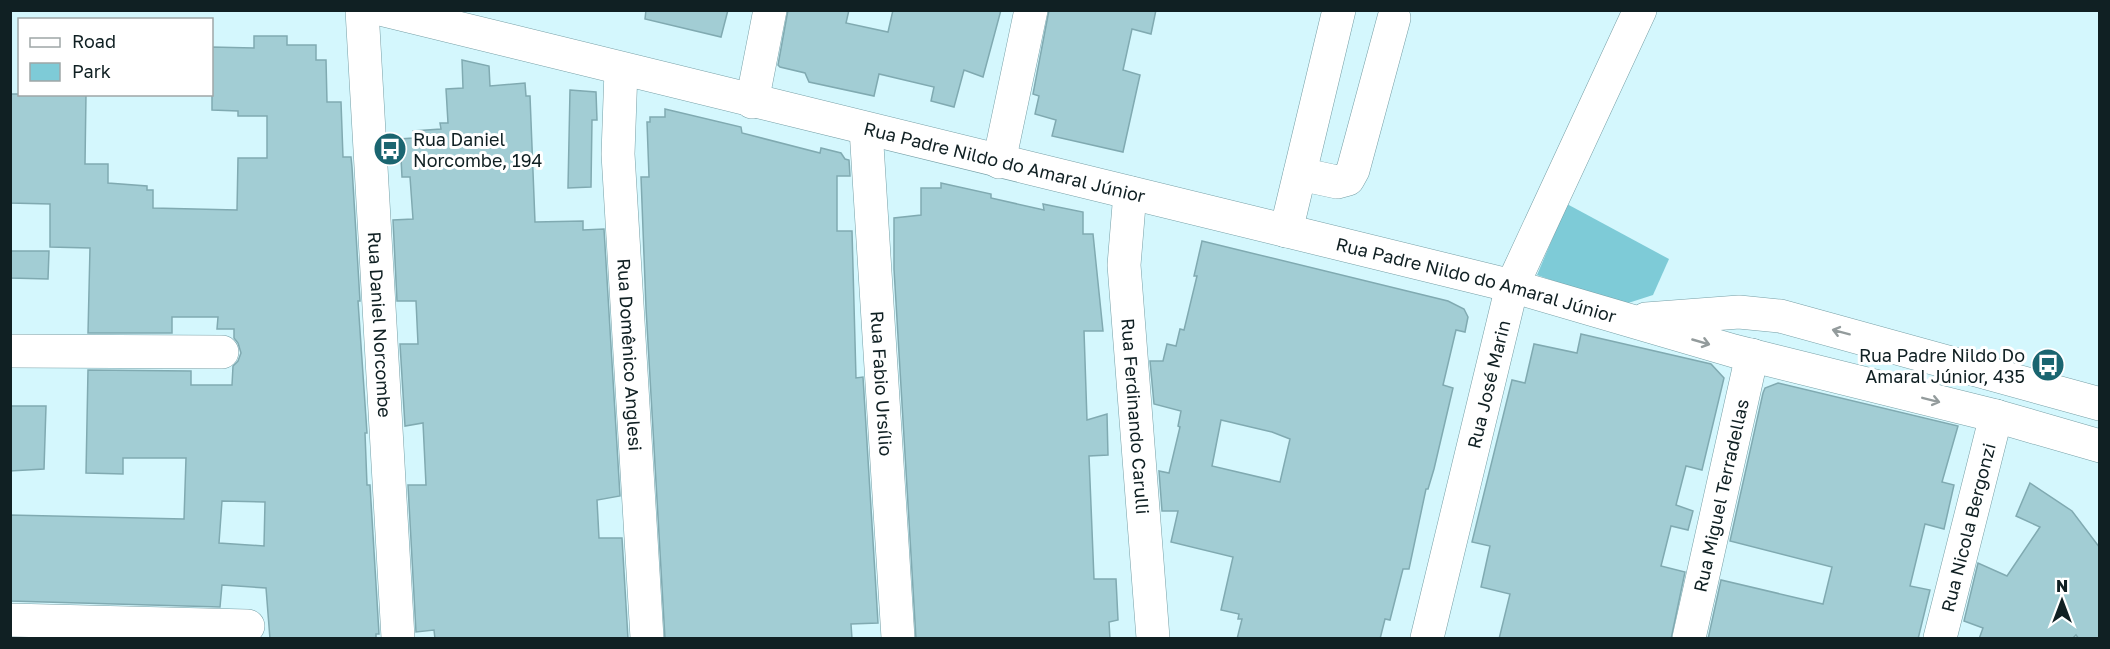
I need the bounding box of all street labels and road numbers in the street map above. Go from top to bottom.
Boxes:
street label: Rua Padre Nildo do Amaral Júnior [862,117,1148,207]
street label: Rua Daniel Norcombe [364,231,396,418]
street label: Rua Padre Nildo do Amaral Júnior [1334,232,1619,327]
street label: Rua Domênico Anglesi [613,258,647,452]
street label: Rua Fabio Ursílio [866,310,898,457]
street label: Rua Ferdinando Carulli [1117,317,1154,515]
street label: Rua José Marin [1462,318,1514,451]
street label: Rua Miguel Terradellas [1689,397,1753,594]
street label: Rua Nicola Bergonzi [1936,441,2000,614]

